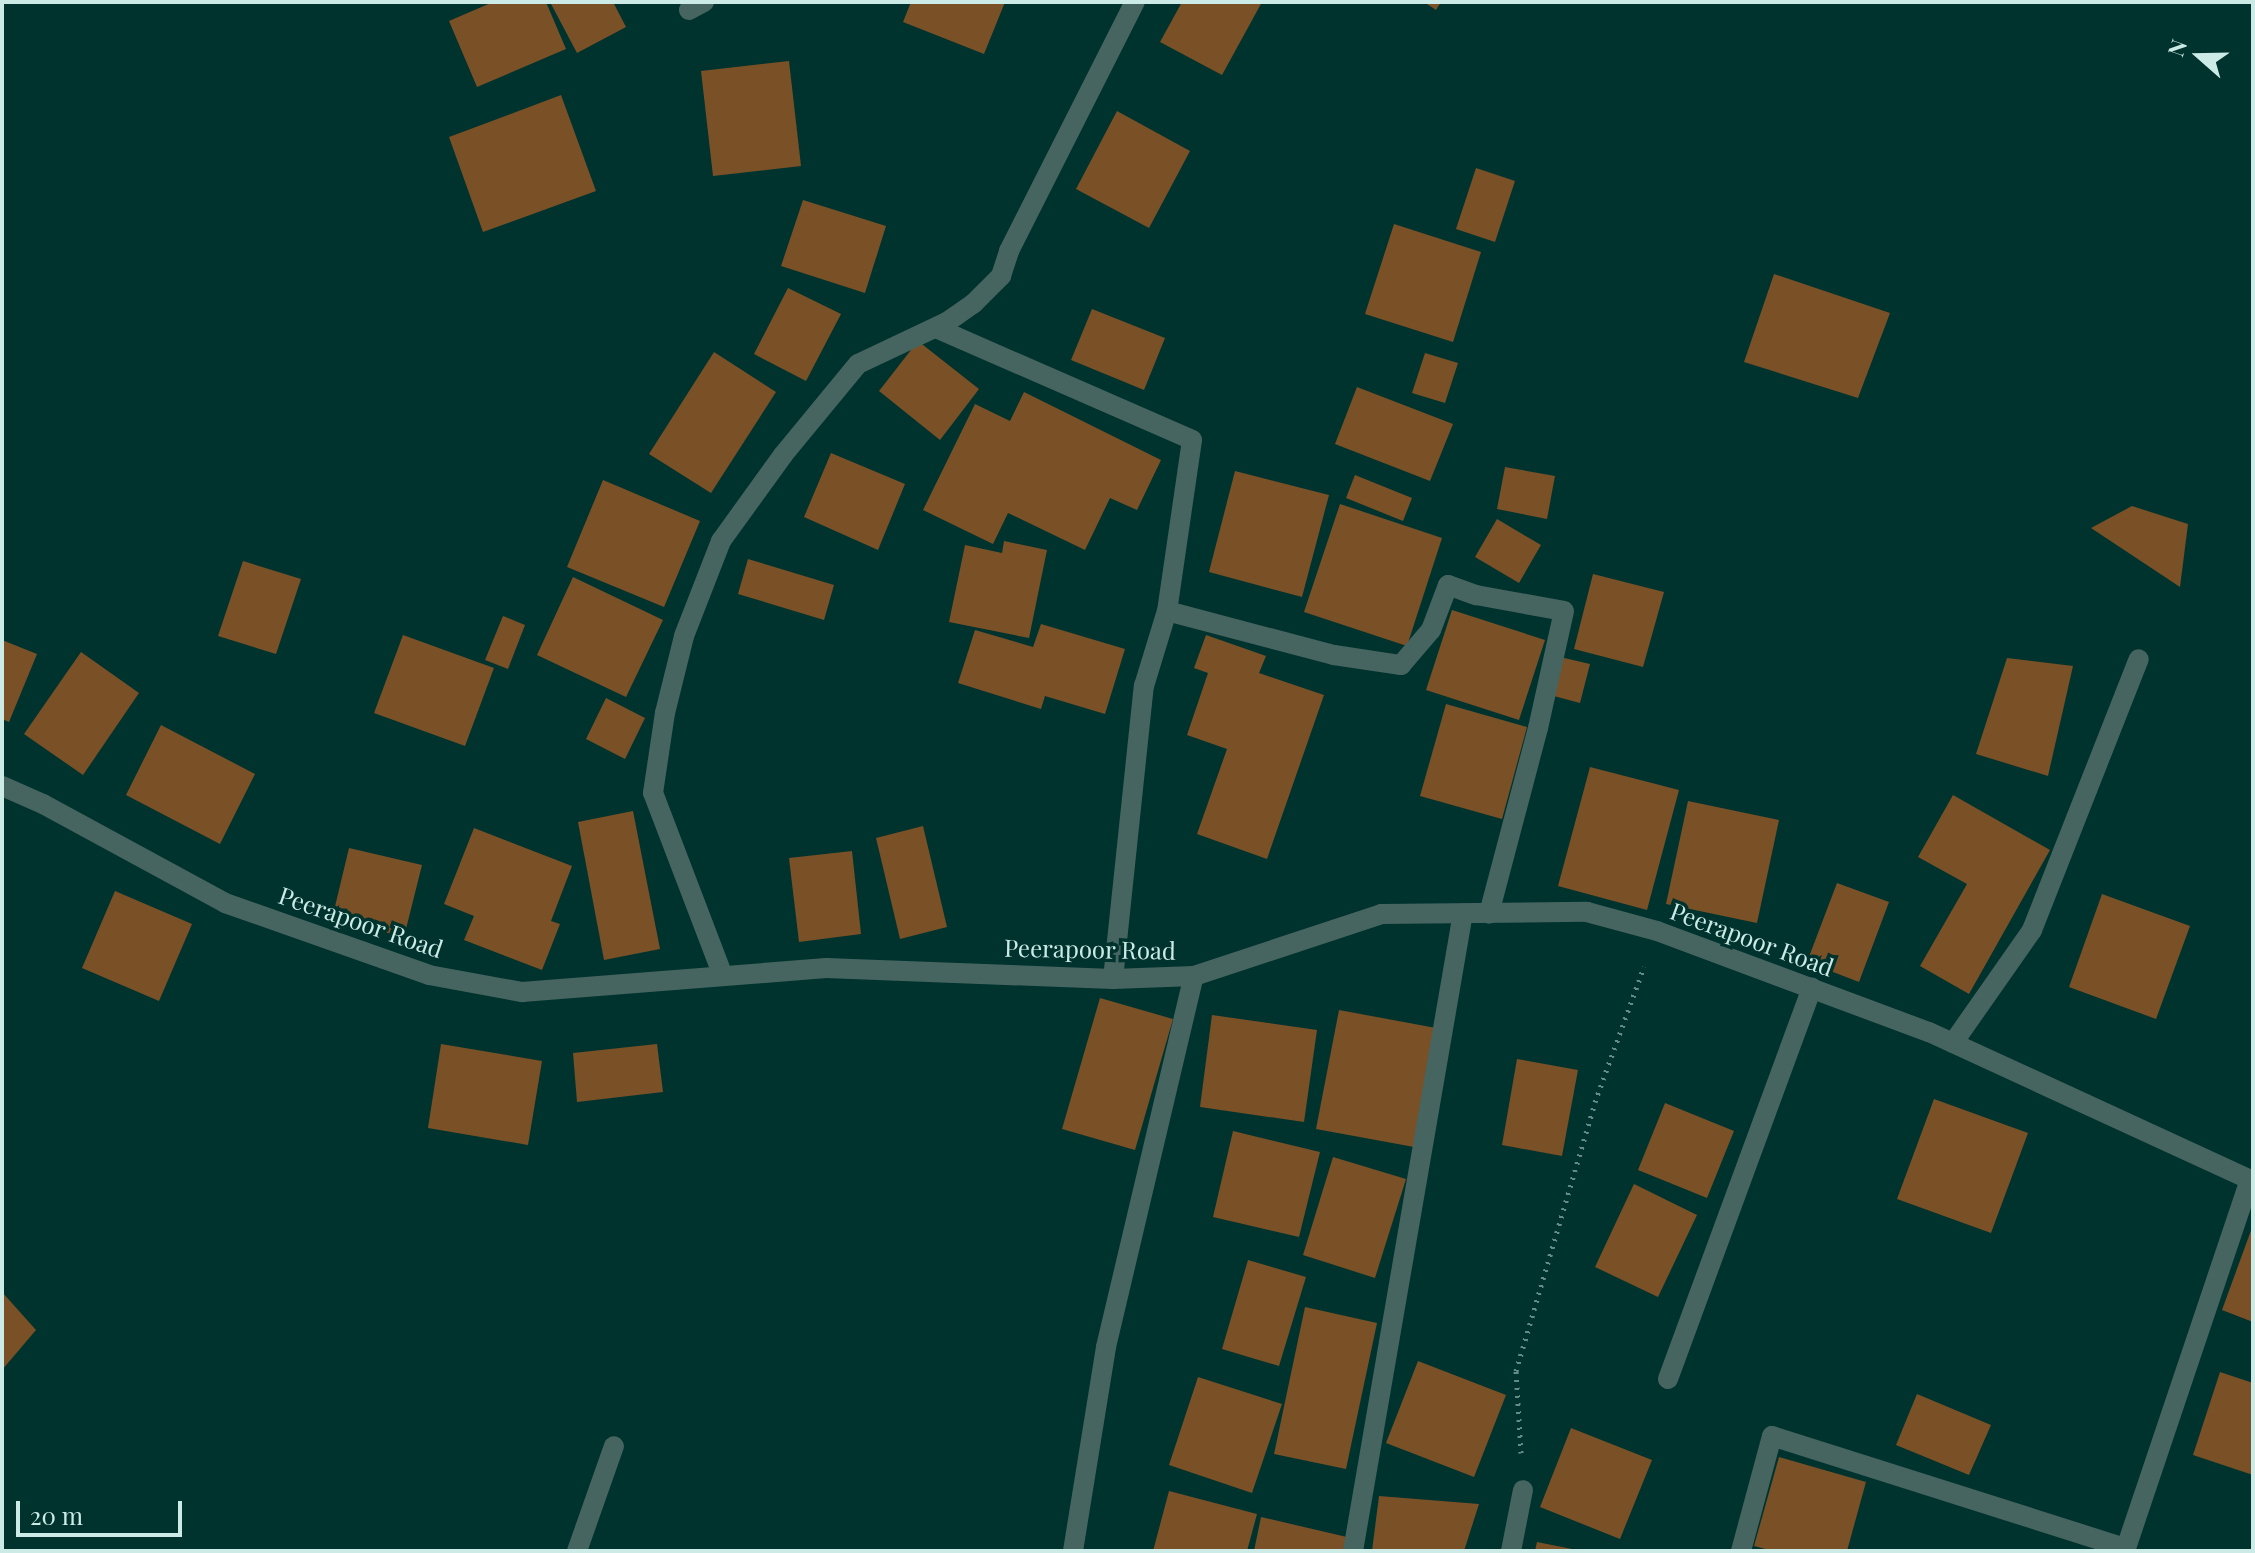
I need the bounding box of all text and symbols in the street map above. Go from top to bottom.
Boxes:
north arrow [2159,16,2239,96]
text: N [2160,35,2193,60]
street label: Peerapoor Road [275,880,447,964]
street label: Peerapoor Road [1666,896,1838,982]
street label: Peerapoor Road [1004,933,1176,965]
scale bar [20,1485,186,1535]
text: 20 m [30,1499,83,1531]

